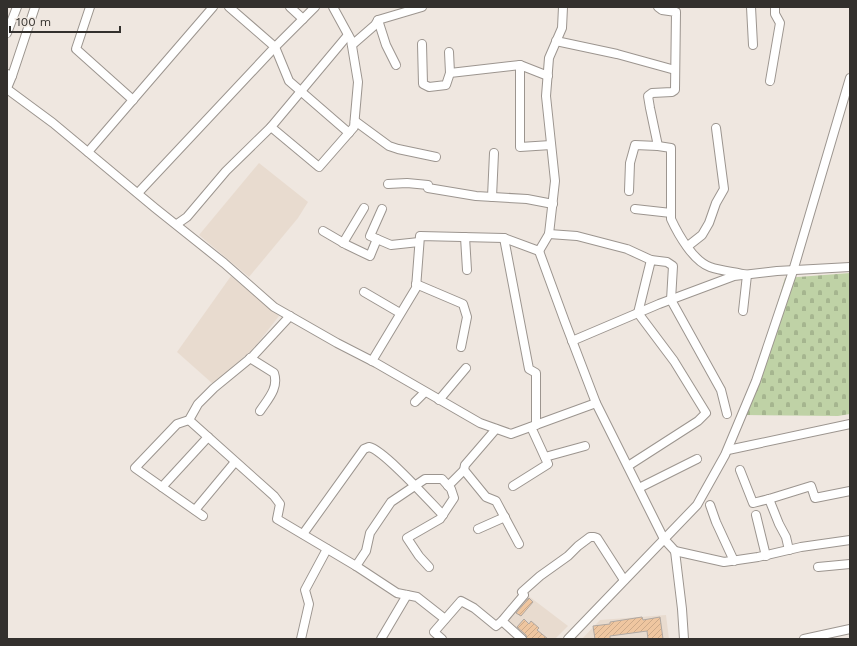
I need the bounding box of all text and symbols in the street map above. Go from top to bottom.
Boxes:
scale bar [10,8,120,34]
text: 100 m [16,15,51,29]

